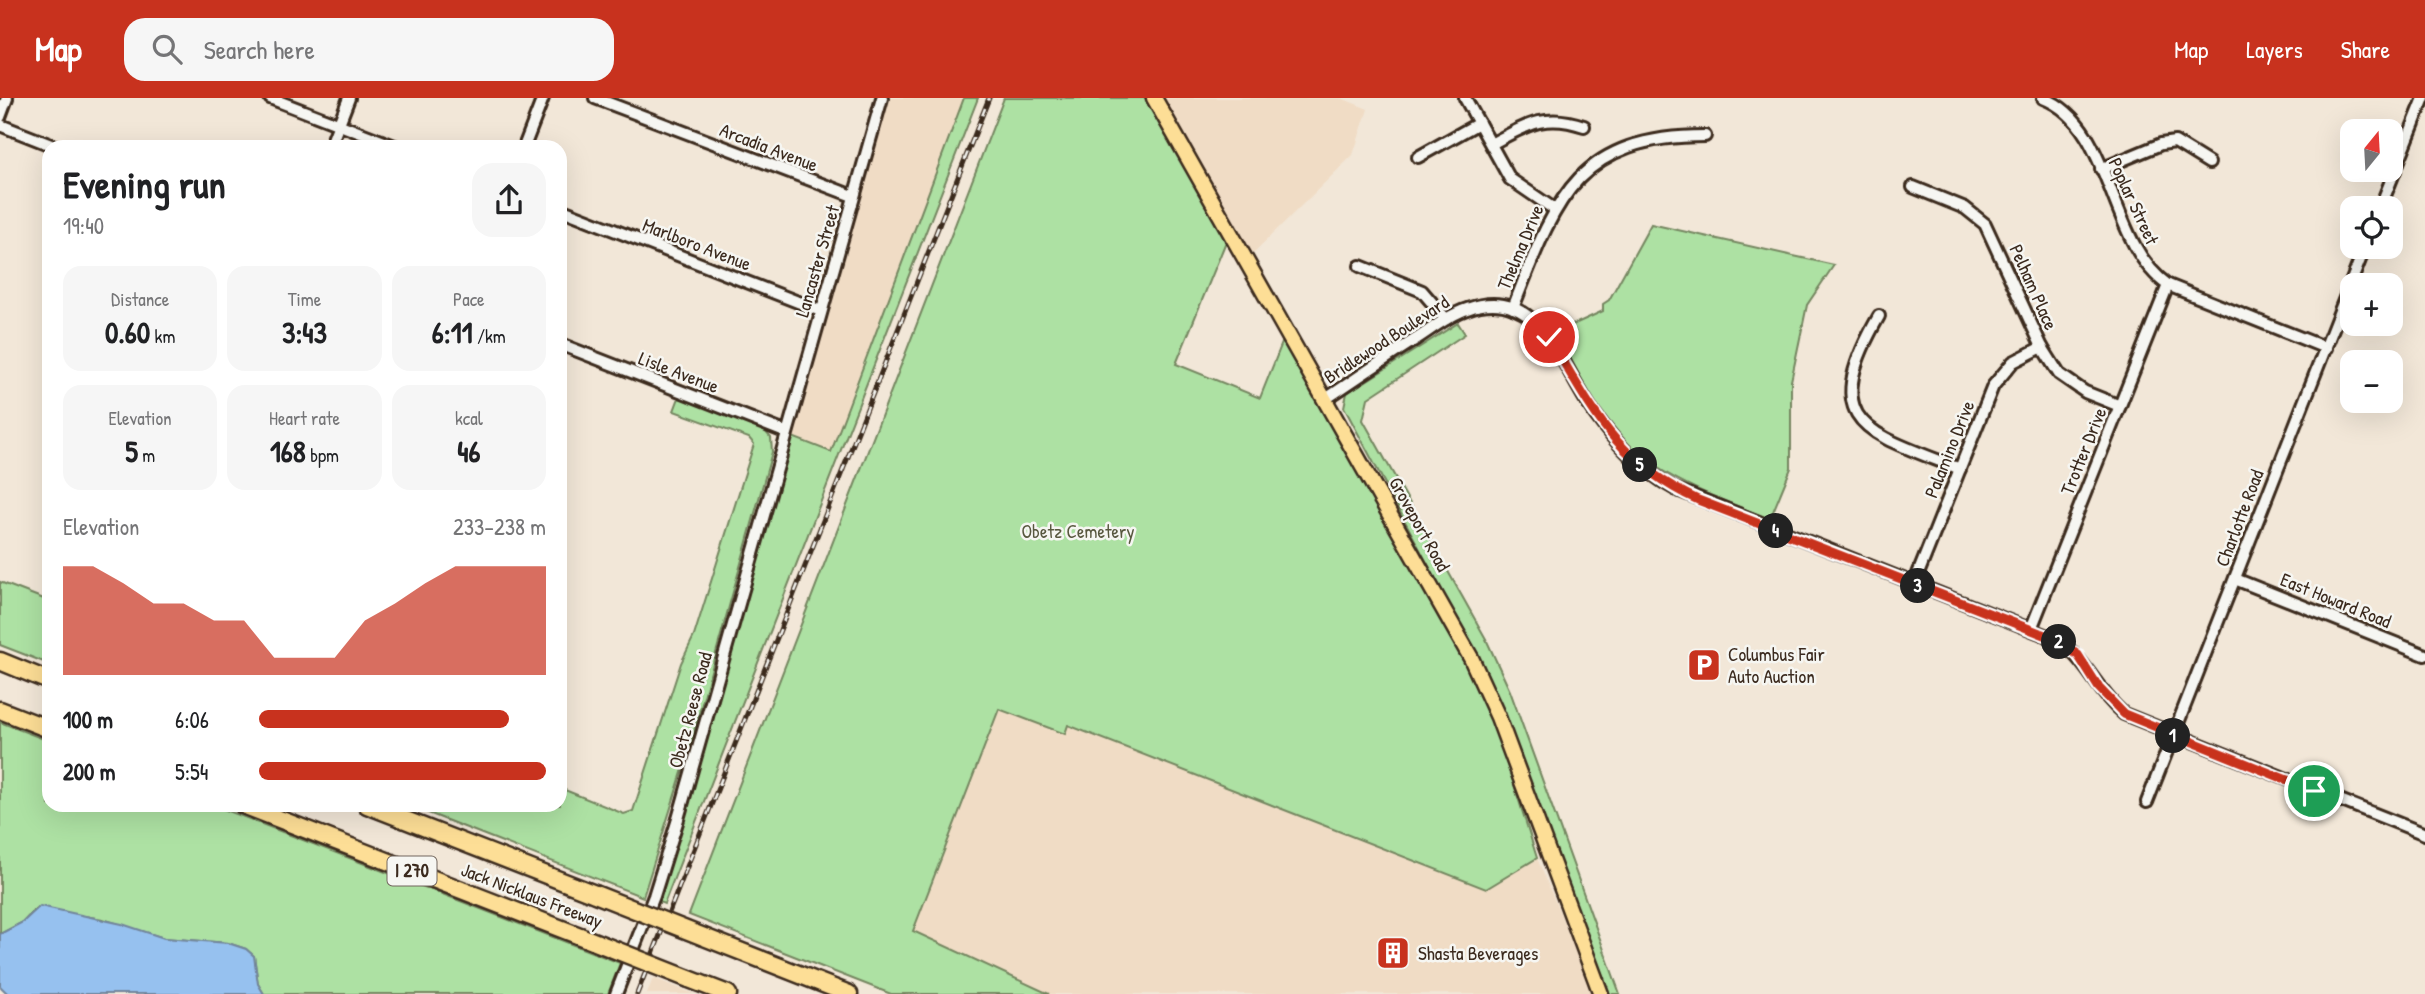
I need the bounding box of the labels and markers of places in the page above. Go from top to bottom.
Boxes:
pin [1519,307,1579,367]
pin: 5 [1622,448,1658,482]
pin: 4 [1758,514,1794,548]
pin: 3 [1900,568,1936,603]
pin: 2 [2042,624,2076,660]
place label: Columbus Fair Auto Auction [1728,641,1826,689]
parking icon: Columbus Fair Auto Auction [1685,646,1723,684]
pin: 1 [2156,718,2190,754]
pin [2284,761,2344,821]
building icon: Shasta Beverages [1374,934,1412,972]
place label: Shasta Beverages [1418,940,1538,966]

